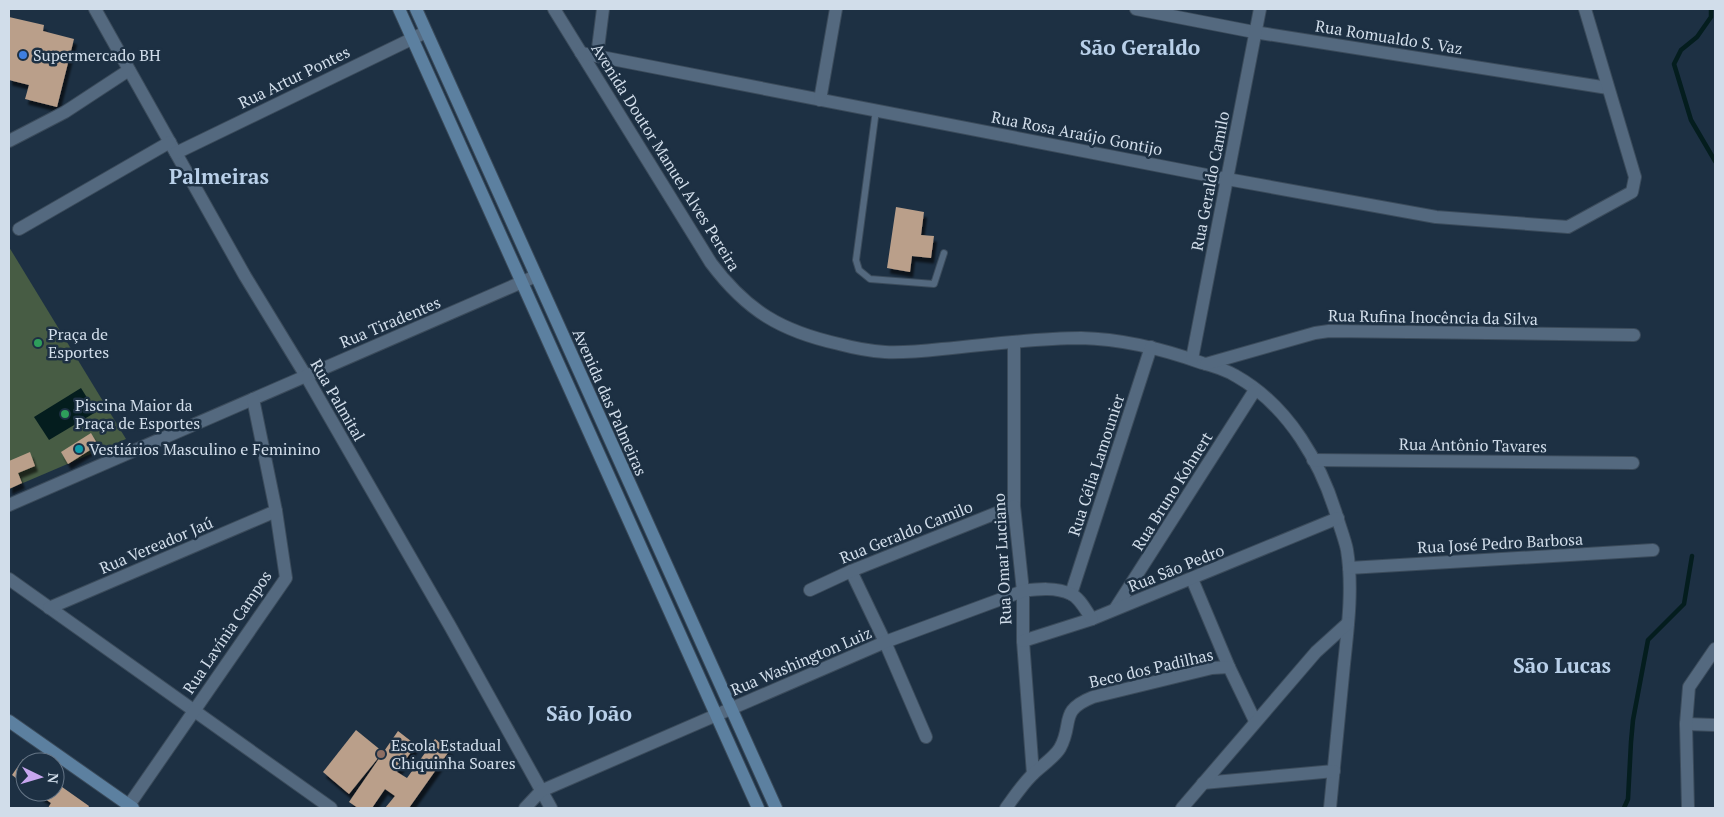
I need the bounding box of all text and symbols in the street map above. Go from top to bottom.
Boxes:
street label: Rua Romualdo S. Vaz [1314,14,1464,60]
district label: São Geraldo [1080,33,1200,61]
street label: Avenida Doutor Manuel Alves Pereira [586,39,746,275]
street label: Rua Artur Pontes [235,40,354,114]
place label: Supermercado BH [33,44,161,66]
marker: Supermercado BH [17,49,29,61]
street label: Rua Rosa Araújo Gontijo [990,106,1165,160]
street label: Rua Geraldo Camilo [1186,109,1234,253]
district label: Palmeiras [169,162,269,190]
street label: Rua Tiradentes [336,291,444,353]
street label: Rua Rufina Inocência da Silva [1328,304,1538,330]
place label: Praça de Esportes [48,323,109,363]
street label: Avenida das Palmeiras [568,325,652,479]
marker: Praça de Esportes [32,337,44,349]
street label: Rua Palmital [306,355,370,445]
street label: Rua Célia Lamounier [1063,390,1130,539]
place label: Piscina Maior da Praça de Esportes [75,394,200,434]
marker: Piscina Maior da Praça de Esportes [59,408,71,420]
street label: Rua Bruno Kohnert [1127,427,1217,555]
street label: Rua Antônio Tavares [1399,433,1547,457]
place label: Vestiários Masculino e Feminino [89,438,320,460]
marker: Vestiários Masculino e Feminino [73,443,85,455]
street label: Rua Omar Luciano [988,492,1016,625]
street label: Rua Geraldo Camilo [836,495,976,569]
street label: Rua Vereador Jaú [96,511,216,579]
street label: Rua José Pedro Barbosa [1417,528,1583,558]
street label: Rua São Pedro [1125,539,1227,597]
street label: Rua Lavínia Campos [177,566,277,698]
street label: Rua Washington Luiz [727,621,875,701]
street label: Beco dos Padilhas [1087,643,1215,693]
district label: São Lucas [1513,651,1611,679]
district label: São João [546,699,632,727]
place label: Escola Estadual Chiquinha Soares [391,734,516,774]
marker: Escola Estadual Chiquinha Soares [375,748,387,760]
north arrow [15,752,65,802]
text: N [43,772,63,785]

